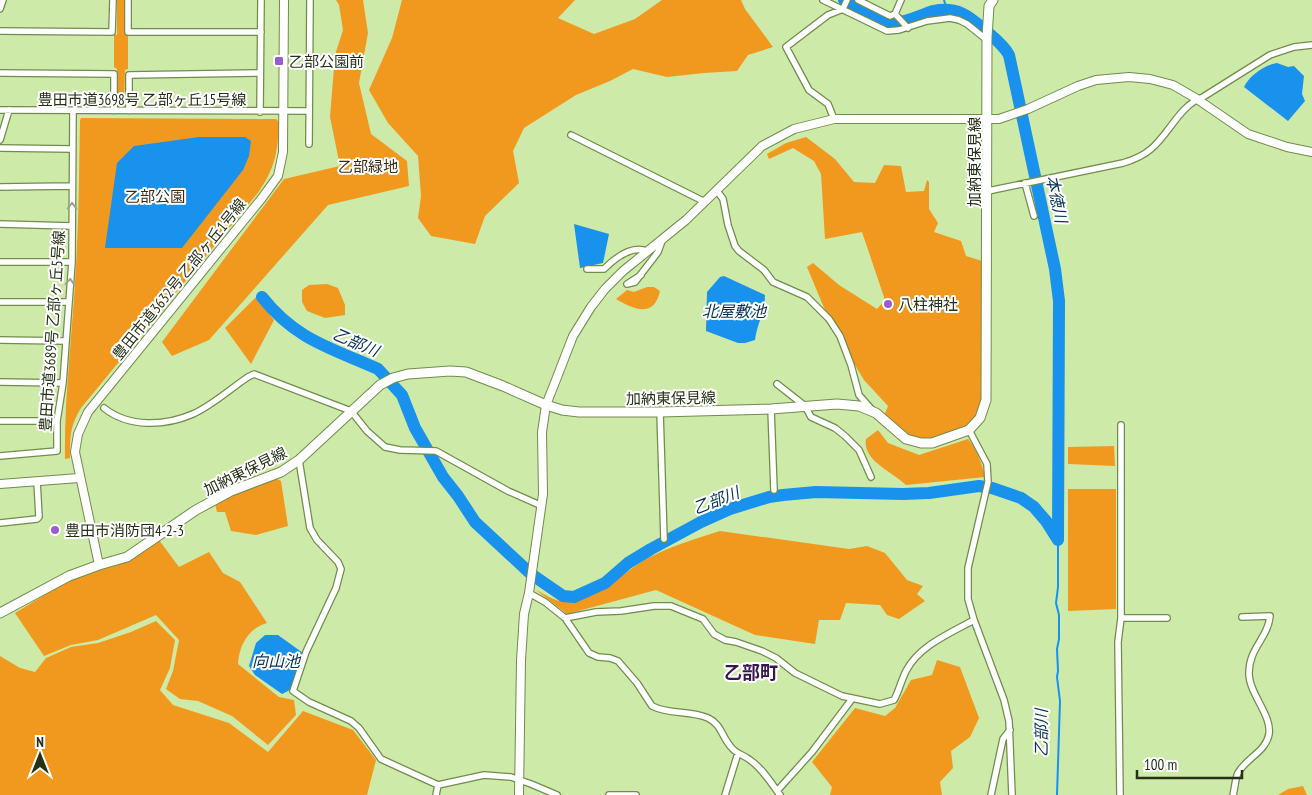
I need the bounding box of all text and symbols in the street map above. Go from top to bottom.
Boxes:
place label: 乙部公園前 [289,52,364,71]
marker: 乙部公園前 [273,55,285,67]
street label: 豊田市道3698号 乙部ヶ丘15号線 [38,90,246,109]
street label: 加納東保見線 [965,117,984,207]
park label: 乙部緑地 [338,157,398,176]
water label: 本徳川 [1042,173,1072,227]
park label: 乙部公園 [125,187,185,206]
street label: 豊田市道3632号 乙部ヶ丘1号線 [108,195,250,363]
one-way arrow [67,202,77,210]
street label: 豊田市道3689号 乙部ヶ丘5号線 [35,230,69,432]
one-way arrow [65,278,76,286]
place label: 八柱神社 [898,295,958,314]
marker: 八柱神社 [882,298,894,310]
water label: 北屋敷池 [702,301,768,321]
water label: 乙部川 [330,323,384,361]
street label: 加納東保見線 [626,388,716,408]
street label: 加納東保見線 [200,443,290,499]
water label: 乙部川 [690,481,744,518]
place label: 豊田市消防団4-2-3 [65,521,184,540]
marker: 豊田市消防団4-2-3 [49,524,61,536]
water label: 向山池 [252,651,302,671]
district label: 乙部町 [724,661,778,684]
water label: 乙部川 [1031,707,1051,757]
north arrow [15,730,65,780]
text: N [36,733,44,751]
scale bar [1137,748,1242,780]
text: 100 m [1144,755,1177,774]

